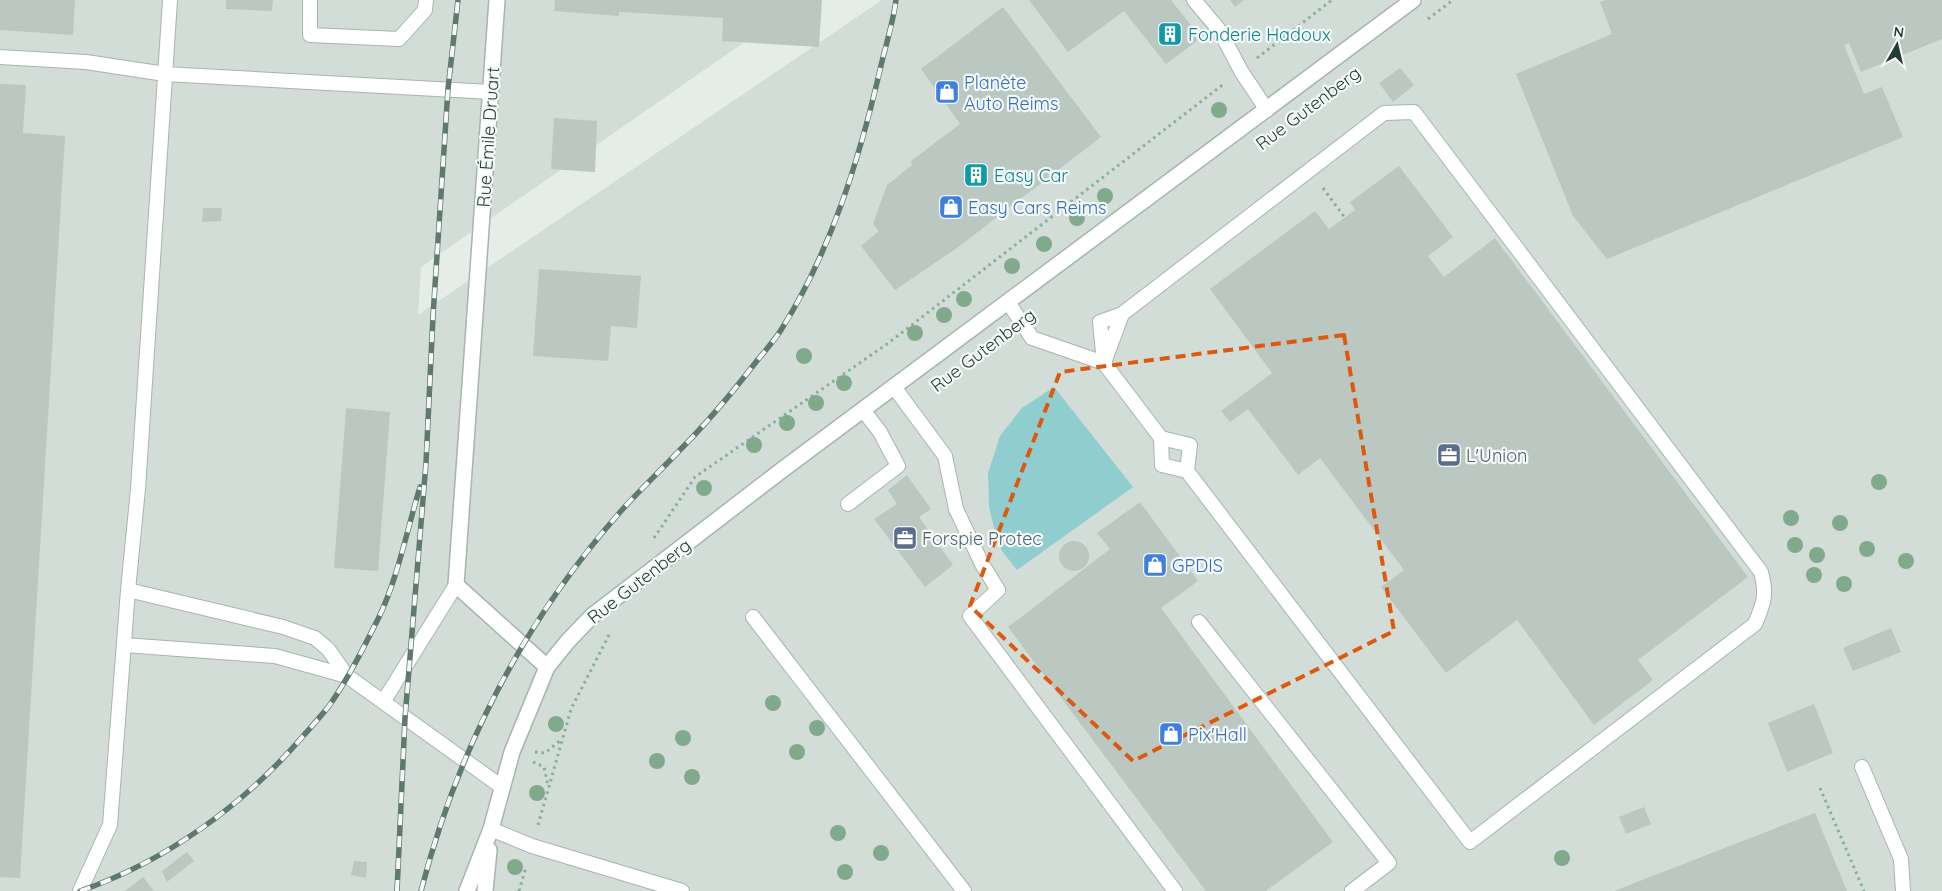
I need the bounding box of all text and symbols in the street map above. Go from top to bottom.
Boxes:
north arrow [1872,20,1922,70]
building icon: Fonderie Hadoux [1157,21,1183,47]
text: N [1892,22,1905,42]
place label: Fonderie Hadoux [1188,23,1331,46]
street label: Rue Gutenberg [1251,61,1365,155]
street label: Rue Émile Druart [472,66,504,208]
place label: Planète Auto Reims [964,71,1058,115]
shop icon: Planète Auto Reims [934,79,960,105]
building icon: Easy Car [963,162,989,188]
place label: Easy Car [994,164,1068,187]
shop icon: Easy Cars Reims [938,194,964,220]
place label: Easy Cars Reims [968,196,1107,219]
street label: Rue Gutenberg [926,303,1040,397]
office icon: L'Union [1436,442,1462,468]
place label: L'Union [1466,444,1527,467]
office icon: Forspie Protec [892,525,918,551]
place label: Forspie Protec [922,527,1042,550]
street label: Rue Gutenberg [582,533,696,629]
shop icon: GPDIS [1142,552,1168,578]
place label: GPDIS [1172,554,1223,577]
shop icon: Pix'Hall [1158,721,1184,747]
place label: Pix'Hall [1188,723,1247,746]

